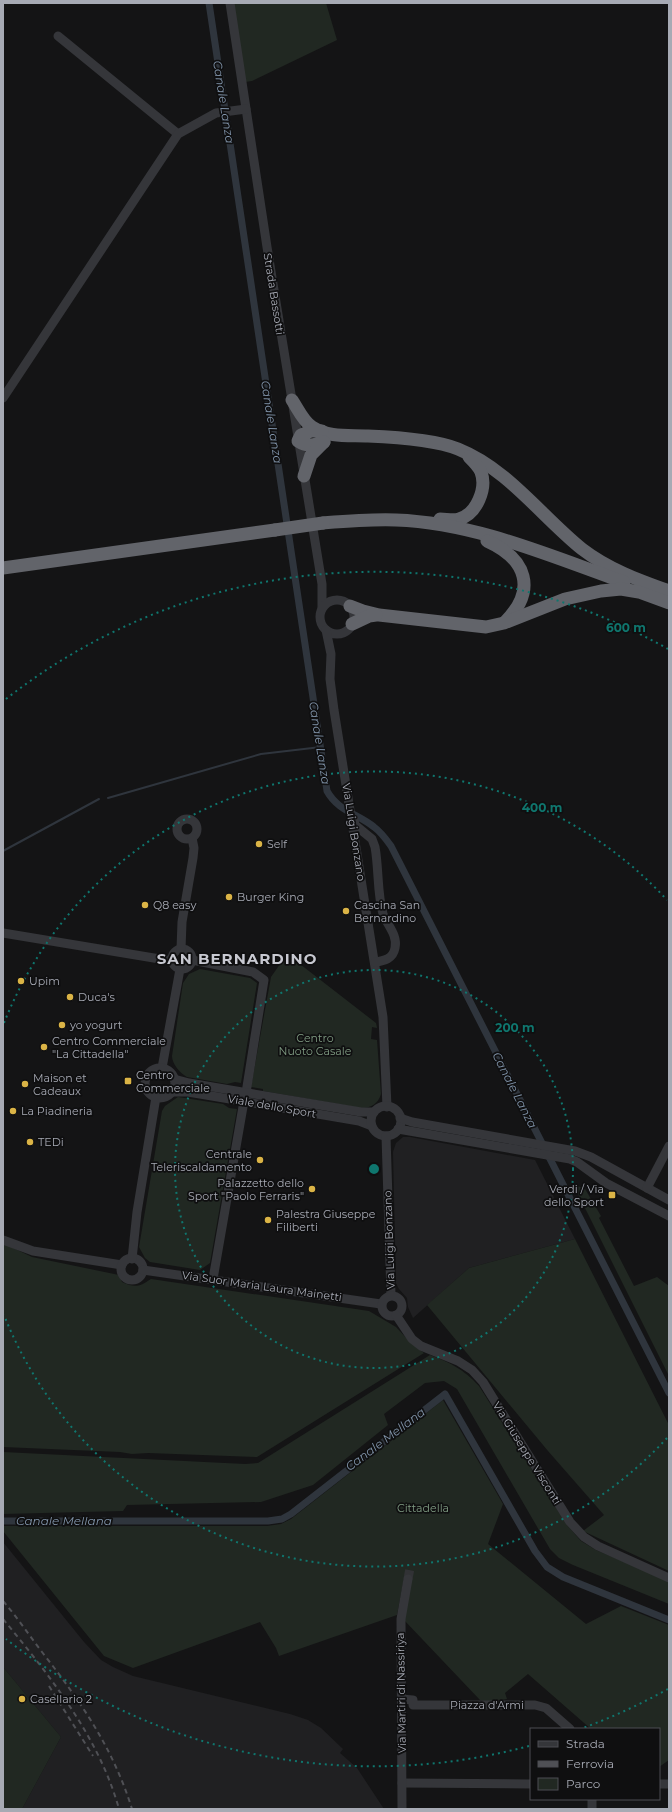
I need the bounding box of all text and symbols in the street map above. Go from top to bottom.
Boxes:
water label: Canale Lanza [210,59,238,145]
street label: Strada Bassotti [261,252,287,336]
water label: Canale Lanza [258,379,286,465]
text: 600 m [606,620,646,635]
water label: Canale Lanza [306,700,334,786]
street label: Via Luigi Bonzano [339,782,369,882]
text: 400 m [522,800,562,815]
place label: Self [267,837,288,851]
marker: Self [254,839,264,849]
place label: Burger King [237,890,304,904]
marker: Burger King [224,892,234,902]
place label: Q8 easy [153,898,196,912]
place label: Cascina San Bernardino [354,898,420,925]
marker: Q8 easy [140,900,150,910]
marker: Cascina San Bernardino [341,906,351,916]
district label: SAN BERNARDINO [157,949,317,968]
place label: Upim [29,974,60,988]
marker: Upim [16,976,26,986]
place label: Duca's [78,990,115,1004]
marker: Duca's [65,992,75,1002]
place label: yo yogurt [69,1018,123,1032]
marker: yo yogurt [57,1020,67,1030]
text: 200 m [495,1020,535,1035]
park label: Centro Nuoto Casale [279,1031,352,1058]
place label: Centro Commerciale "La Cittadella" [52,1034,166,1061]
marker: Centro Commerciale "La Cittadella" [39,1042,49,1052]
water label: Canale Lanza [489,1049,541,1131]
place label: Centro Commerciale [136,1068,210,1095]
place label: Maison et Cadeaux [33,1071,87,1098]
marker: Centro Commerciale [123,1076,133,1086]
marker: Maison et Cadeaux [20,1079,30,1089]
street label: Viale dello Sport [227,1091,318,1121]
place label: La Piadineria [21,1104,92,1118]
marker: La Piadineria [8,1106,18,1116]
place label: TEDi [38,1135,64,1149]
marker: TEDi [25,1137,35,1147]
place label: Centrale Teleriscaldamento [151,1147,252,1174]
marker: Centrale Teleriscaldamento [255,1155,265,1165]
centre of rings [367,1162,381,1176]
place label: Palazzetto dello Sport "Paolo Ferraris" [188,1176,304,1203]
place label: Verdi / Via dello Sport [544,1182,605,1209]
marker: Palazzetto dello Sport "Paolo Ferraris" [307,1184,317,1194]
street label: Via Luigi Bonzano [380,1190,398,1290]
marker: Verdi / Via dello Sport [607,1190,617,1200]
place label: Palestra Giuseppe Filiberti [276,1207,376,1234]
marker: Palestra Giuseppe Filiberti [263,1215,273,1225]
street label: Via Suor Maria Laura Mainetti [181,1268,343,1304]
street label: Via Giuseppe Visconti [490,1399,564,1507]
water label: Canale Mellana [342,1404,428,1474]
park label: Cittadella [397,1501,449,1515]
water label: Canale Mellana [16,1513,112,1528]
street label: Via Martiri di Nassiriya [393,1632,409,1754]
place label: Casellario 2 [30,1692,92,1706]
marker: Casellario 2 [17,1694,27,1704]
street label: Piazza d'Armi [450,1698,524,1712]
legend [530,1728,660,1800]
text: Strada [566,1736,605,1751]
text: Ferrovia [566,1756,614,1771]
text: Parco [566,1776,600,1791]

